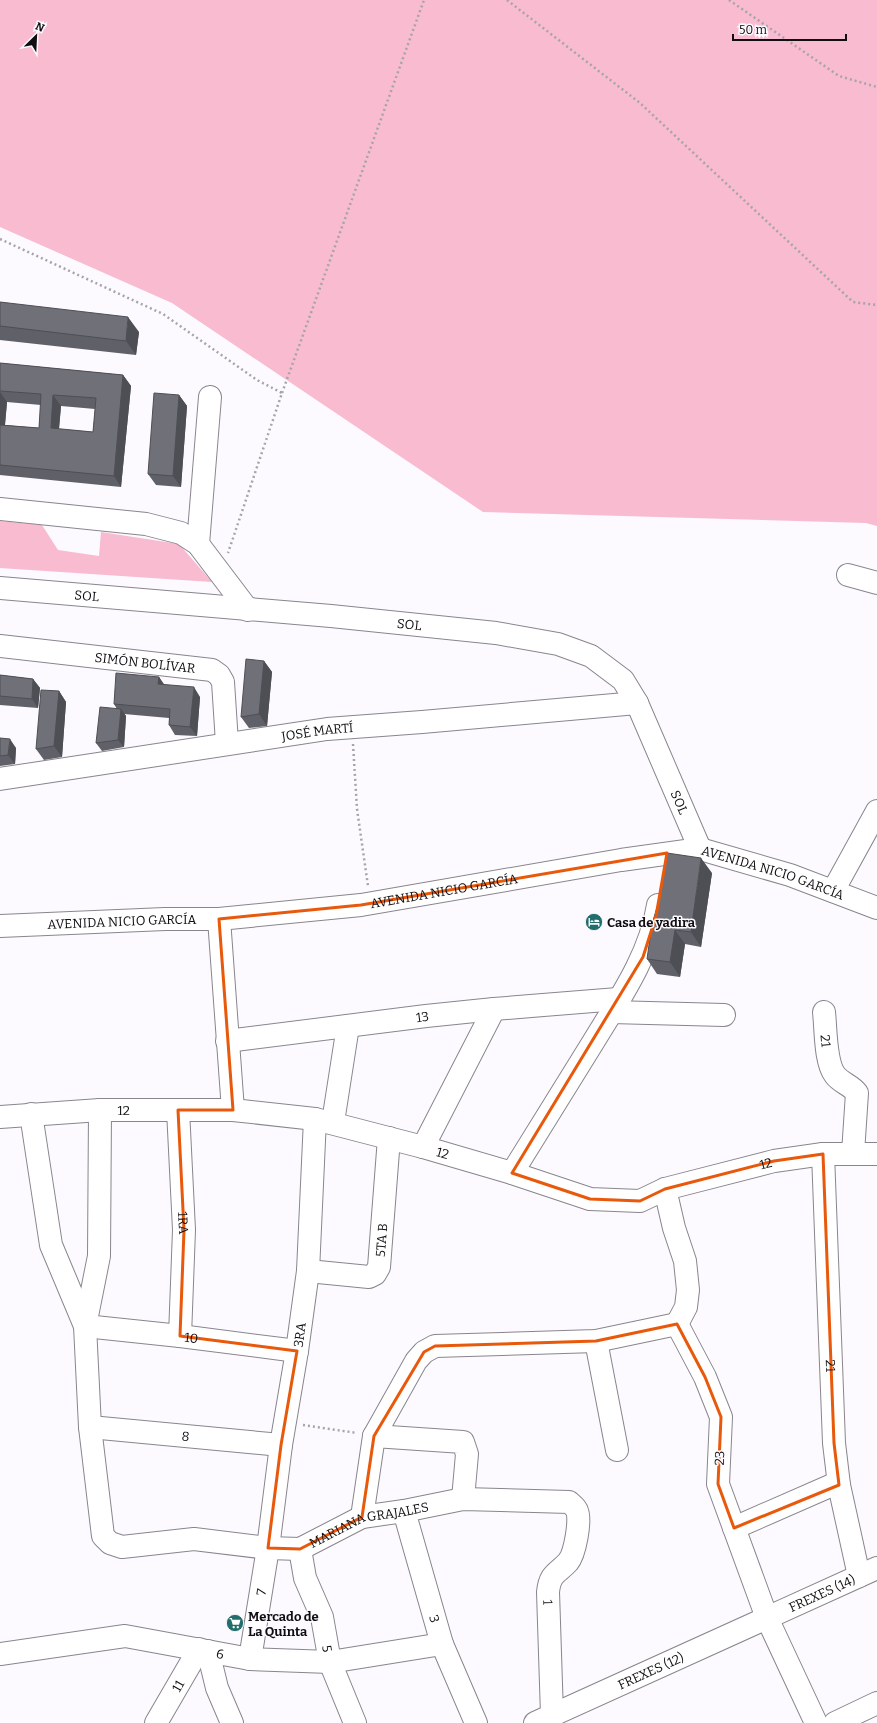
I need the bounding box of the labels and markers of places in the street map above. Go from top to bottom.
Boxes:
hotel icon: Casa de yadira [584,912,604,932]
place label: Casa de yadira [607,915,696,930]
place label: Mercado de La Quinta [248,1609,319,1639]
supermarket icon: Mercado de La Quinta [225,1613,245,1633]

